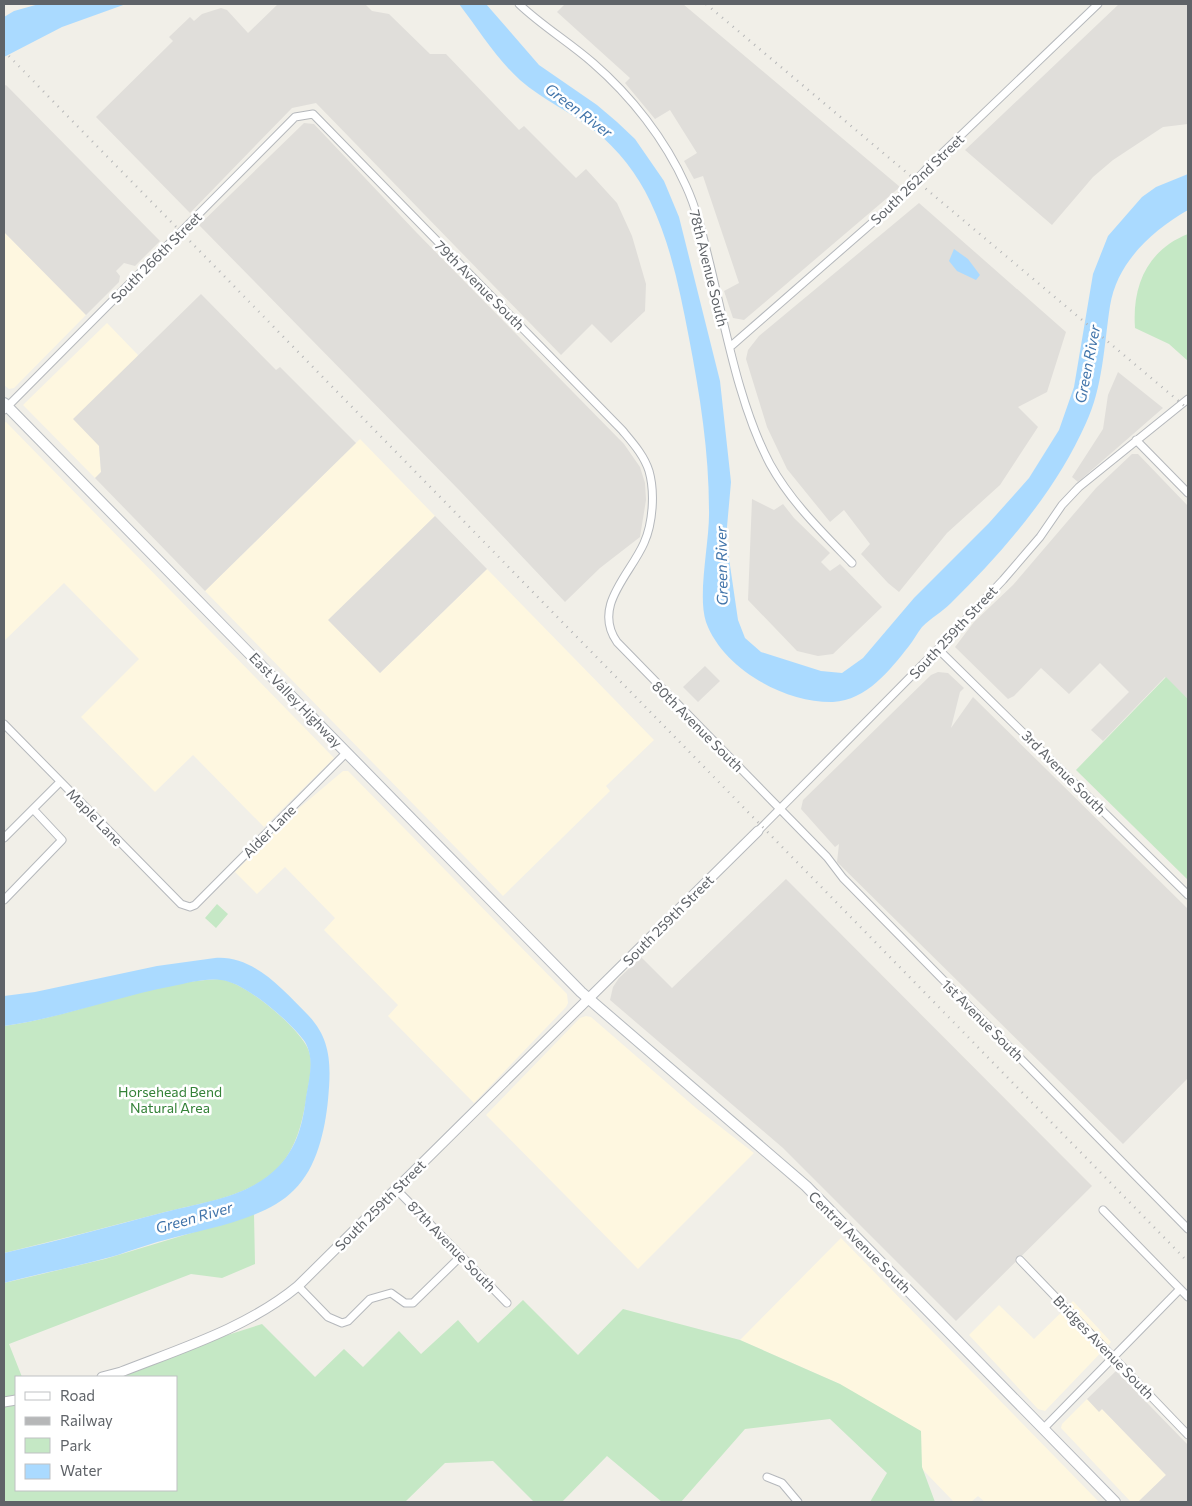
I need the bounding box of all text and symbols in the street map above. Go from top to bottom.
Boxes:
water label: Green River [542,79,617,142]
street label: South 262nd Street [867,130,967,228]
street label: South 266th Street [107,208,205,306]
street label: 78th Avenue South [686,208,732,328]
street label: 79th Avenue South [432,237,528,333]
water label: Green River [1071,322,1104,405]
water label: Green River [711,525,731,606]
street label: South 259th Street [905,582,1001,682]
street label: East Valley Highway [246,649,346,751]
street label: 80th Avenue South [649,677,747,775]
street label: 3rd Avenue South [1019,727,1109,817]
street label: Maple Lane [63,785,127,849]
street label: Alder Lane [239,801,299,861]
street label: South 259th Street [619,871,717,969]
street label: 1st Avenue South [939,976,1027,1064]
park label: Horsehead Bend Natural Area [118,1083,222,1116]
street label: South 259th Street [331,1156,429,1254]
street label: Central Avenue South [805,1187,915,1297]
water label: Green River [153,1197,236,1237]
street label: 87th Avenue South [404,1197,500,1295]
street label: Bridges Avenue South [1050,1292,1158,1402]
legend [15,1376,178,1491]
text: Road [60,1386,95,1404]
text: Railway [60,1411,113,1429]
text: Park [60,1436,91,1454]
text: Water [60,1461,102,1479]

